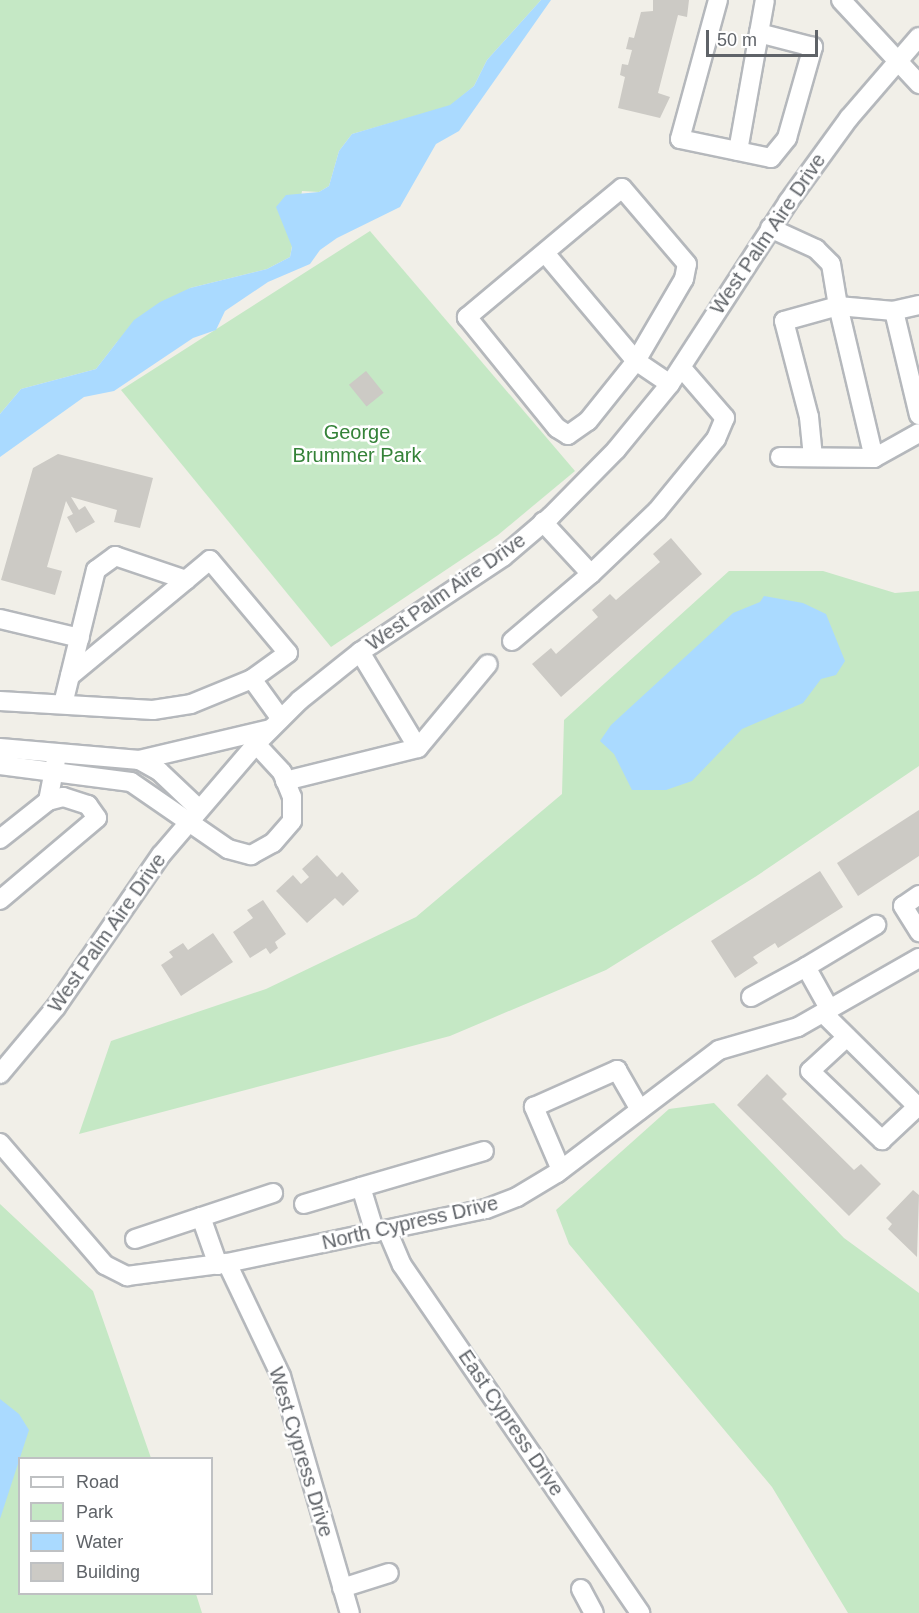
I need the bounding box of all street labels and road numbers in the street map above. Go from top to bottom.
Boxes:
street label: West Palm Aire Drive [705,149,831,319]
street label: West Palm Aire Drive [361,528,531,656]
street label: West Palm Aire Drive [43,848,171,1018]
street label: North Cypress Drive [320,1191,500,1255]
street label: East Cypress Drive [453,1345,569,1501]
street label: West Cypress Drive [264,1364,338,1540]

